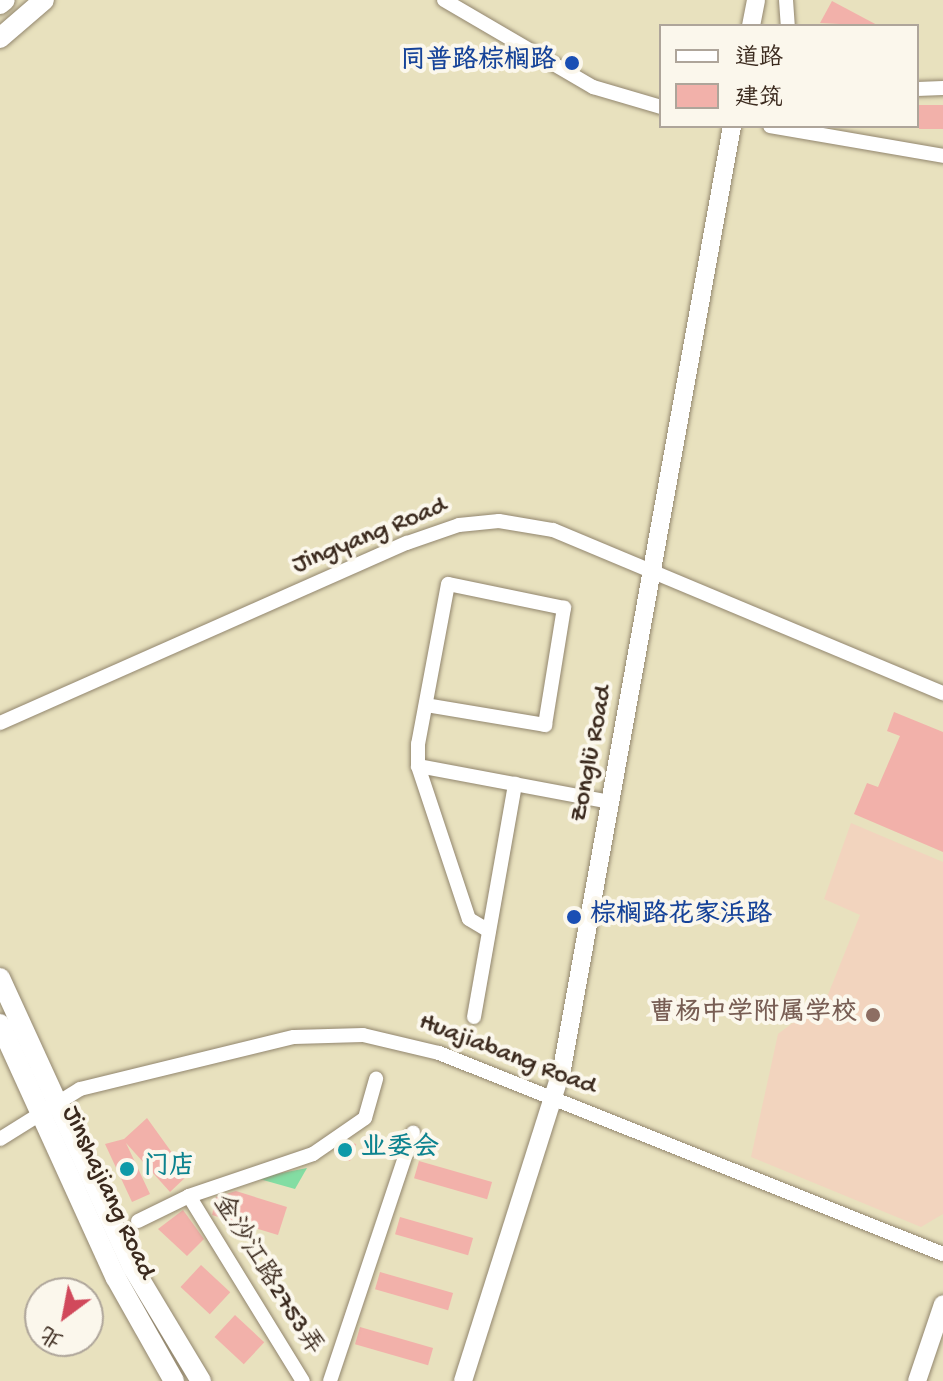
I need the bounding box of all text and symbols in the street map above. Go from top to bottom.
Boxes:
legend [659,24,919,128]
text: 道路 [735,45,783,74]
place label: 同普路棕榈路 [400,47,556,79]
marker: 同普路棕榈路 [563,54,581,72]
text: 建筑 [735,85,783,114]
street label: Jingyang Road [288,492,452,582]
street label: Zonglü Road [564,683,622,825]
place label: 棕榈路花家浜路 [590,901,772,933]
marker: 棕榈路花家浜路 [565,908,583,926]
place label: 曹杨中学附属学校 [649,999,857,1031]
marker: 曹杨中学附属学校 [864,1006,882,1024]
street label: Huajiabang Road [414,1008,600,1104]
street label: Jinshajiang Road [53,1101,161,1285]
place label: 业委会 [361,1134,439,1166]
marker: 业委会 [336,1141,354,1159]
place label: 门店 [143,1153,195,1185]
marker: 门店 [118,1160,136,1178]
street label: 金沙江路2753弄 [204,1190,328,1362]
north arrow [24,1277,104,1357]
text: 北 [36,1319,69,1353]

